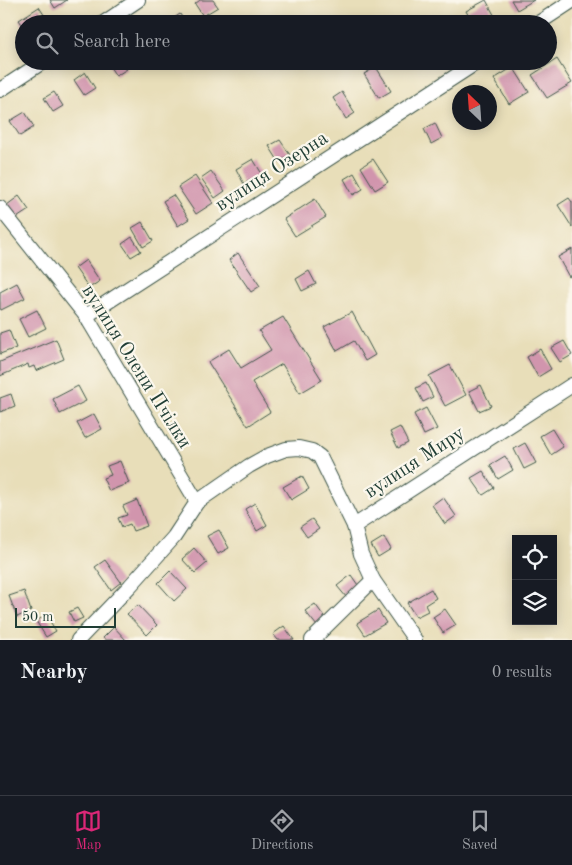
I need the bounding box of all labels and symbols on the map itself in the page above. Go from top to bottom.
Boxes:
north arrow [452,85,497,130]
street label: вулиця Озерна [212,128,332,216]
street label: вулиця Олени Пчілки [77,282,195,452]
street label: вулиця Миру [361,423,469,503]
scale bar [15,605,116,628]

